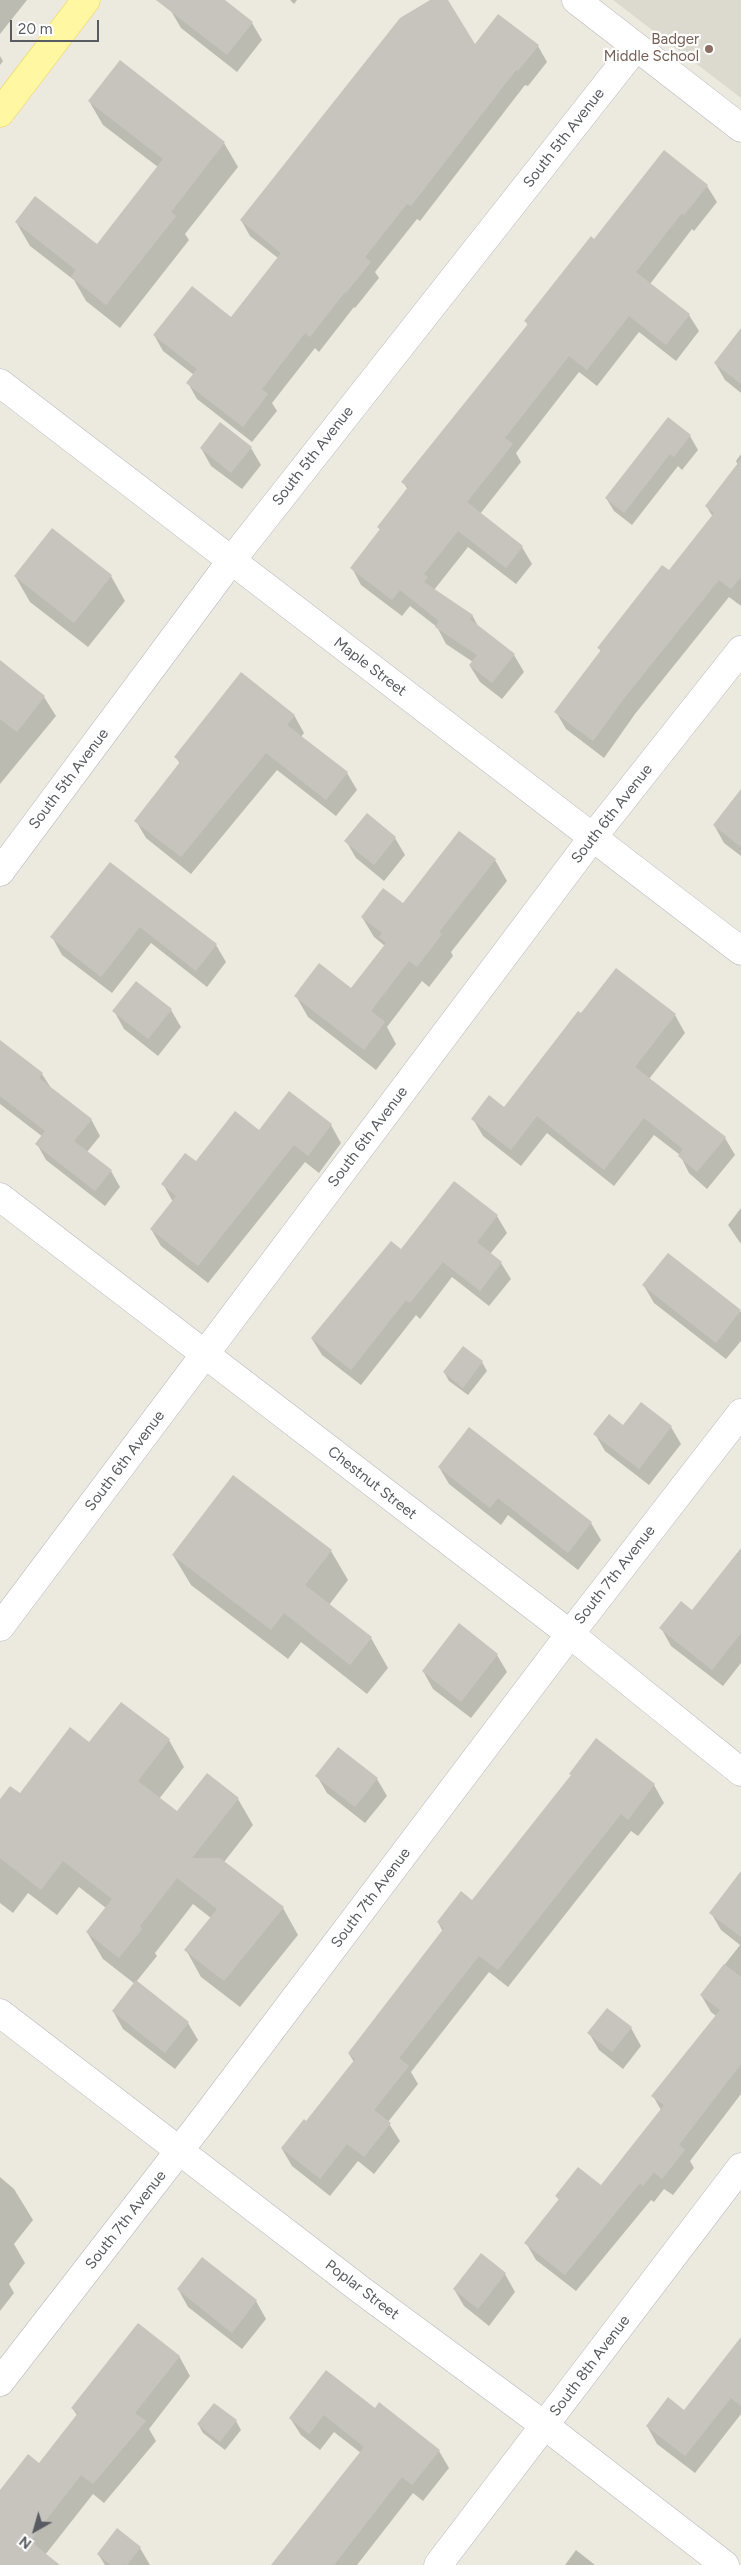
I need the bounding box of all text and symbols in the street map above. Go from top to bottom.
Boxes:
scale bar [12,10,101,42]
text: 20 m [18,20,52,38]
place label: Badger Middle School [604,31,699,66]
marker: Badger Middle School [703,43,715,55]
street label: South 5th Avenue [520,85,608,191]
street label: South 5th Avenue [269,403,357,509]
street label: Maple Street [330,634,410,700]
street label: South 5th Avenue [25,725,113,833]
street label: South 6th Avenue [568,761,656,867]
street label: South 6th Avenue [324,1083,412,1191]
street label: South 6th Avenue [81,1407,169,1515]
street label: Chestnut Street [324,1443,420,1523]
street label: South 7th Avenue [571,1522,659,1628]
street label: South 7th Avenue [328,1844,414,1952]
street label: South 7th Avenue [82,2167,170,2273]
street label: Poplar Street [322,2256,402,2324]
street label: South 8th Avenue [546,2312,634,2420]
north arrow [10,2505,60,2555]
text: N [16,2532,35,2552]

